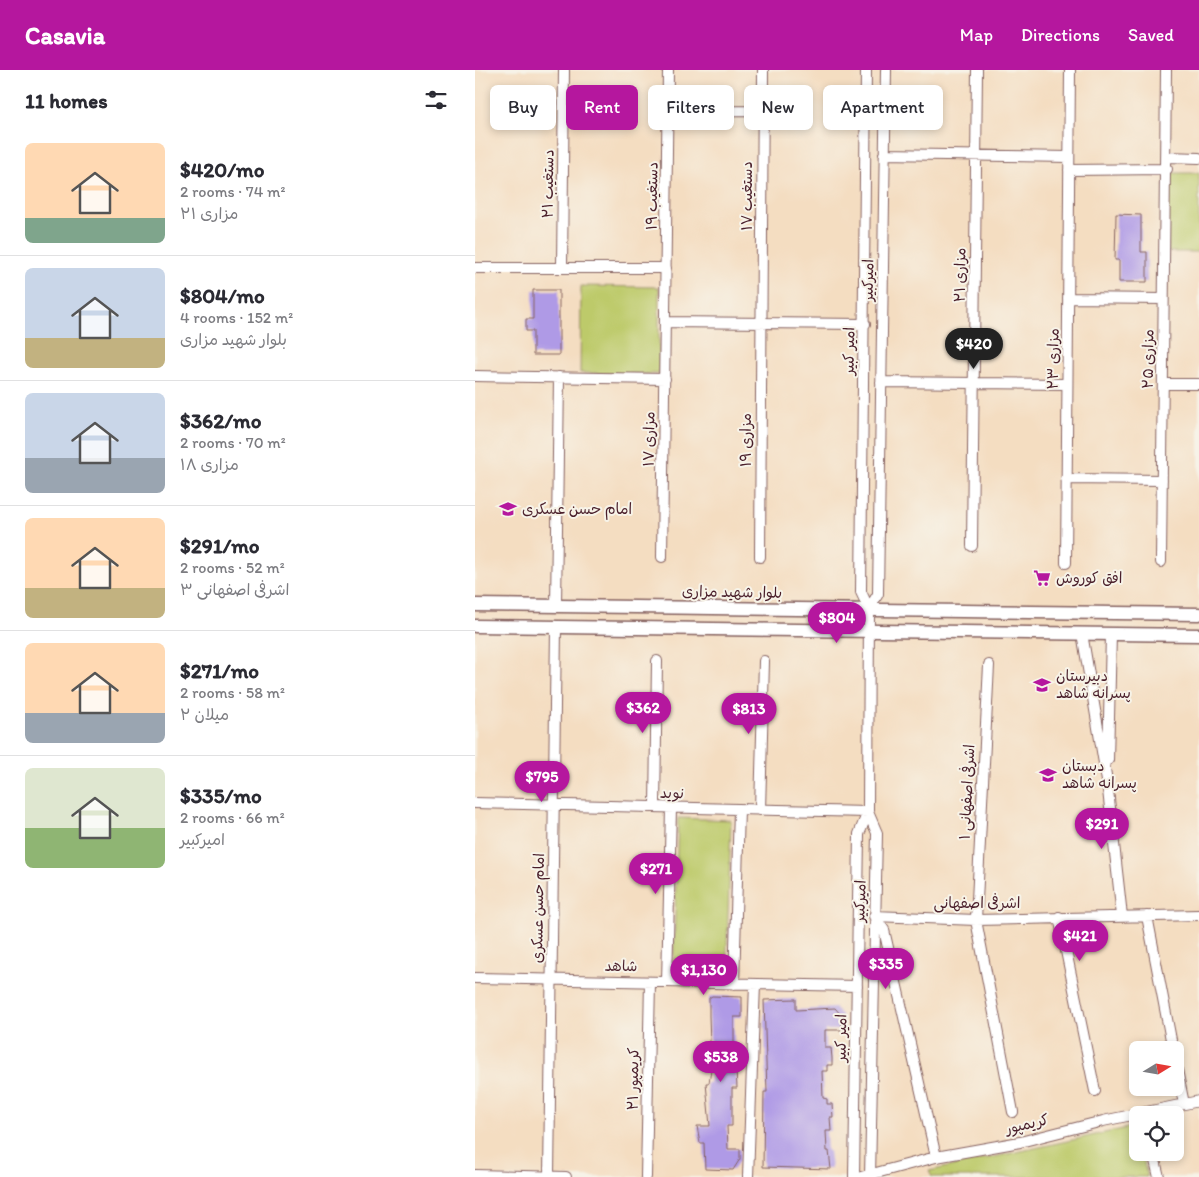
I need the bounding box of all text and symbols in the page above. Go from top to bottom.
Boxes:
text: Casavia [25,21,105,50]
text: Map [960,24,993,46]
text: Directions [1021,24,1100,46]
text: Saved [1128,24,1174,46]
chip: Buy [490,85,556,130]
chip: Rent [566,85,638,130]
chip: Filters [648,85,734,130]
chip: New [744,85,813,130]
chip: Apartment [823,85,943,130]
icon: filters [422,86,450,114]
text: 11 homes [25,88,108,113]
street label: دستغیب ۲۱ [538,149,558,219]
text: $420/mo [180,157,264,182]
street label: دستغیب ۱۷ [738,161,756,231]
street label: دستغیب ۱۹ [642,162,662,230]
icon: home [65,163,125,223]
text: 2 rooms · 74 m² [180,182,285,201]
text: مزاری ۲۱ [180,204,238,223]
street label: مزاری ۲۱ [951,247,969,303]
street label: امیرکبیر [859,259,877,303]
text: $804/mo [180,283,265,308]
icon: home [65,288,125,348]
text: 4 rooms · 152 m² [180,308,293,327]
street label: امیر کبیر [840,327,858,377]
pin: $420 [944,328,1004,370]
street label: مزاری ۲۳ [1043,328,1063,390]
street label: مزاری ۲۵ [1138,329,1158,389]
text: بلوار شهید مزاری [180,330,287,349]
text: $420 [956,334,992,353]
text: $362/mo [180,408,261,433]
street label: مزاری ۱۷ [640,411,658,467]
icon: home [65,413,125,473]
street label: مزاری ۱۹ [737,413,755,467]
text: 2 rooms · 70 m² [180,433,286,452]
text: مزاری ۱۸ [180,455,239,474]
school or university icon: امام حسن عسکری [498,499,518,519]
place label: امام حسن عسکری [522,500,632,520]
text: $291/mo [180,533,260,558]
icon: home [65,538,125,598]
text: 2 rooms · 52 m² [180,558,285,577]
supermarket icon: افق کوروش [1032,568,1052,588]
place label: افق کوروش [1056,569,1122,587]
text: اشرفی اصفهانی ۳ [180,580,289,599]
street label: بلوار شهید مزاری [682,582,782,602]
pin: $804 [807,602,867,644]
text: $804 [819,608,855,627]
text: $271/mo [180,658,259,683]
icon: home [65,663,125,723]
place label: دبیرستان پسرانه شاهد [1056,667,1131,703]
school or university icon: دبیرستان پسرانه شاهد [1032,675,1052,695]
text: 2 rooms · 58 m² [180,683,285,702]
pin: $362 [613,692,673,734]
pin: $813 [719,692,779,735]
text: $362 [626,698,660,717]
text: $813 [732,699,766,718]
text: میلان ۲ [180,705,229,724]
street label: اشرفی اصفهانی ۱ [955,744,979,840]
place label: دبستان پسرانه شاهد [1062,757,1137,793]
pin: $795 [512,760,572,803]
school or university icon: دبستان پسرانه شاهد [1038,765,1058,785]
text: $795 [526,767,558,786]
text: $335/mo [180,783,262,808]
street label: نوید [660,784,684,802]
icon: home [65,788,125,848]
text: 2 rooms · 66 m² [180,808,285,827]
pin: $291 [1072,808,1132,850]
text: $291 [1086,814,1118,833]
text: امیرکبیر [180,830,225,849]
pin: $271 [626,852,686,895]
street label: امام حسن عسکری [528,853,550,963]
text: $271 [640,859,672,878]
street label: امیرکبیر [850,880,870,924]
street label: اشرفی اصفهانی [934,893,1020,913]
pin: $421 [1050,920,1110,962]
text: $421 [1063,926,1097,945]
pin: $335 [856,948,916,990]
pin: $1,130 [663,954,745,996]
text: $335 [869,954,903,973]
street label: شاهد [604,957,638,975]
text: $1,130 [681,960,727,979]
street label: امیر کبیر [832,1014,850,1064]
pin: $538 [691,1040,751,1083]
north arrow [1129,1041,1184,1096]
map controls [1129,1041,1184,1161]
street label: کریمپور ۲۱ [623,1047,644,1111]
text: $538 [704,1047,738,1066]
button: locate [1129,1106,1184,1161]
street label: کریمپور [1003,1110,1051,1139]

